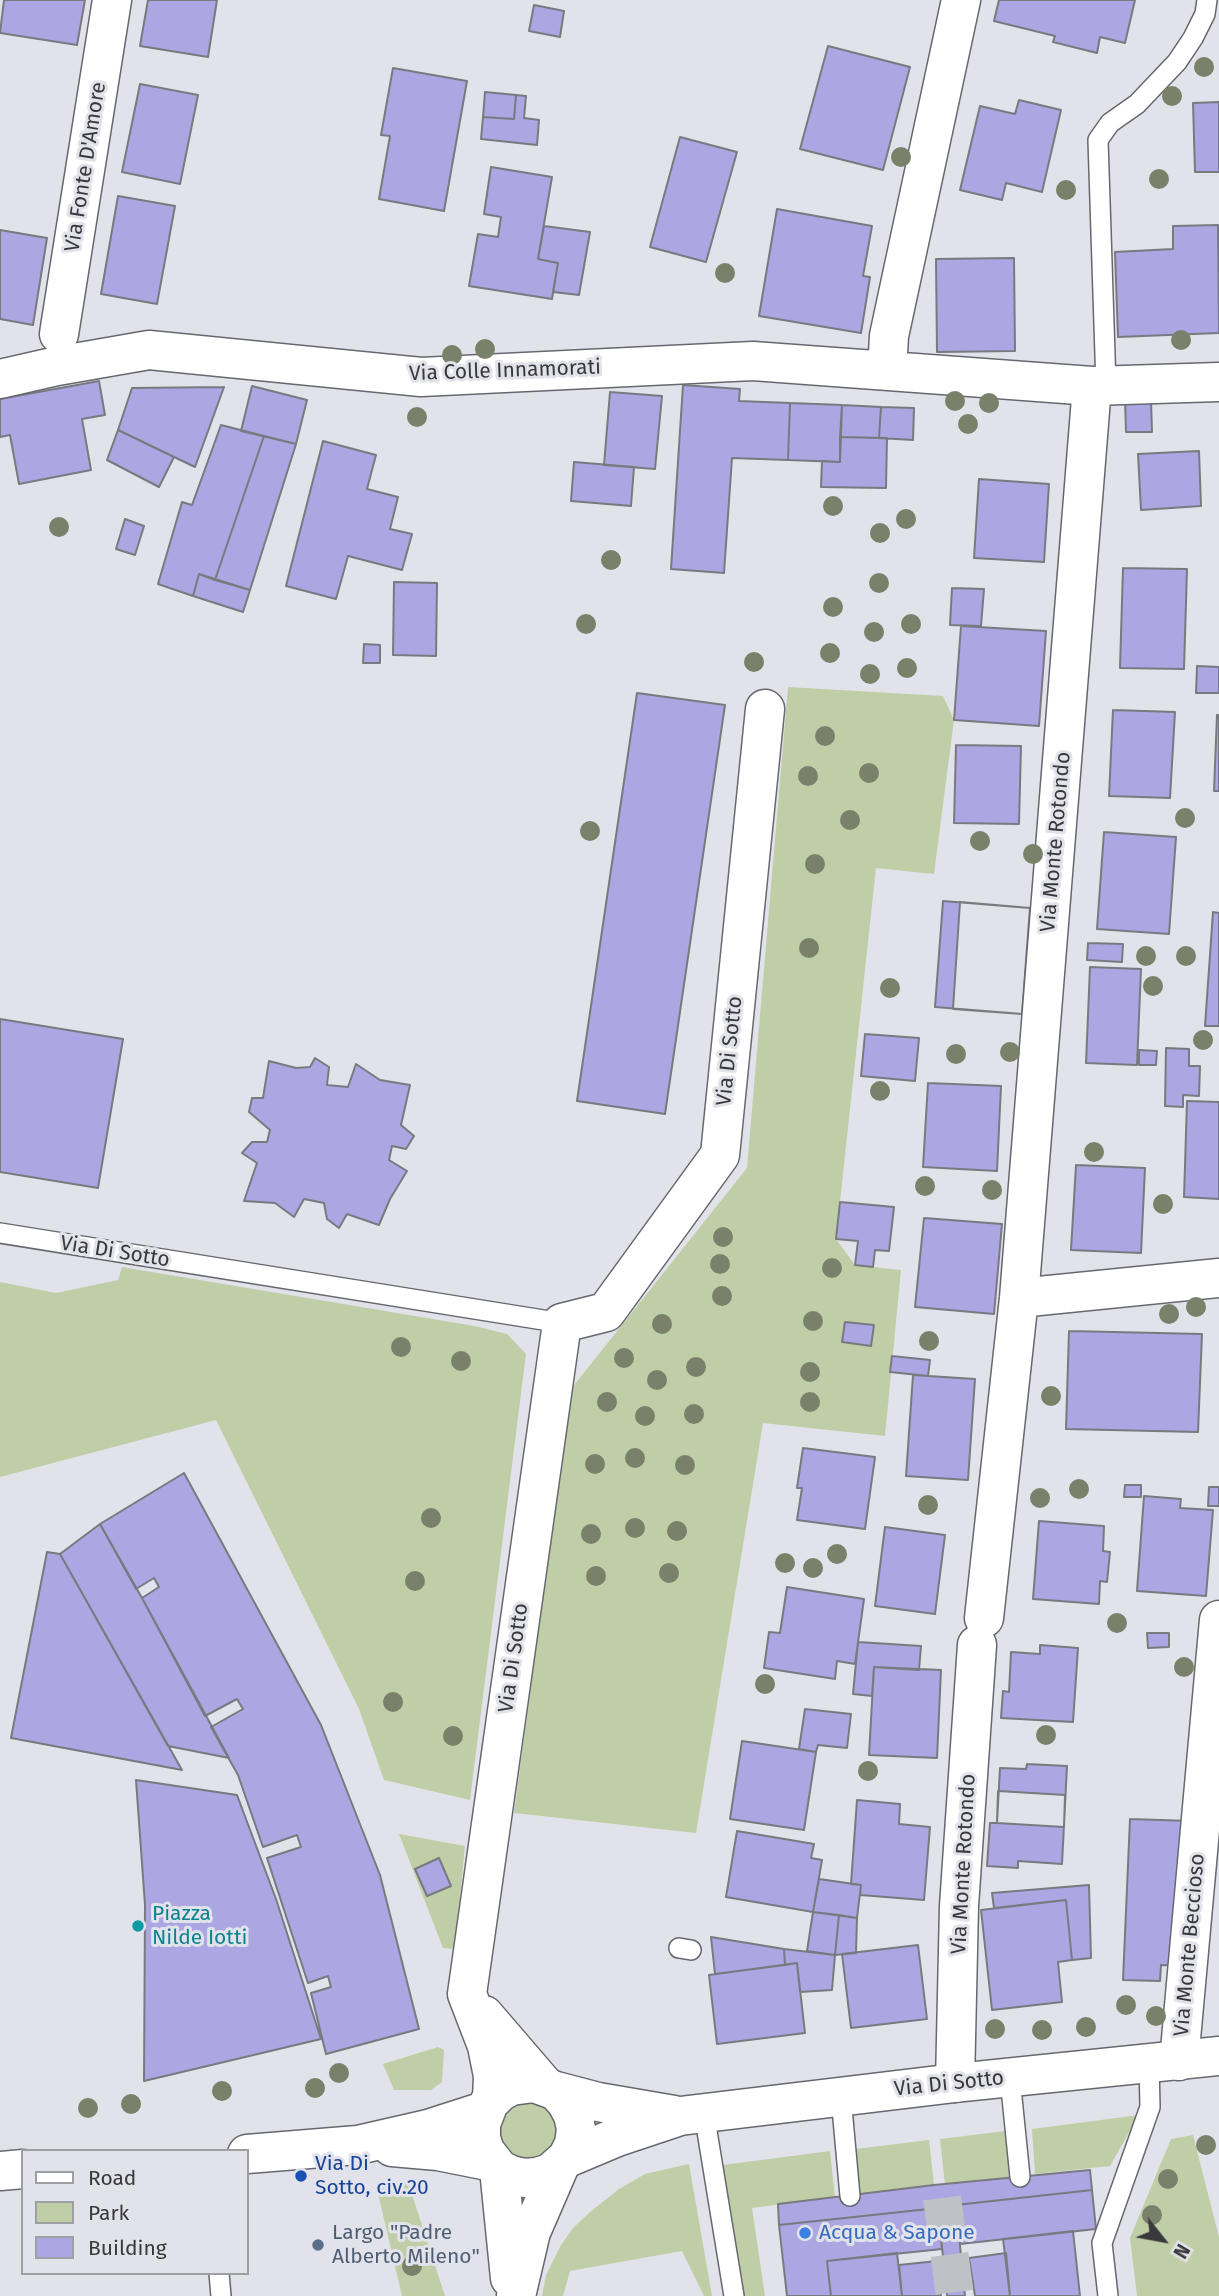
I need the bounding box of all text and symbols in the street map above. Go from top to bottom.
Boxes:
street label: Via Fonte D'Amore [60,80,112,254]
street label: Via Colle Innamorati [409,355,601,387]
street label: Via Monte Rotondo [1036,751,1076,933]
street label: Via Di Sotto [712,995,748,1107]
street label: Via Di Sotto [58,1231,172,1273]
street label: Via Di Sotto [494,1602,534,1714]
street label: Via Monte Rotondo [947,1773,981,1955]
street label: Via Monte Beccioso [1169,1852,1211,2038]
place label: Piazza Nilde Iotti [152,1901,247,1951]
marker: Piazza Nilde Iotti [130,1918,146,1934]
street label: Via Di Sotto [893,2066,1005,2102]
legend [21,2149,248,2275]
place label: Via Di Sotto, civ.20 [315,2151,429,2201]
text: Road [88,2165,136,2191]
marker: Via Di Sotto, civ.20 [293,2168,309,2184]
text: Park [88,2200,129,2226]
north arrow [1128,2205,1198,2275]
place label: Largo "Padre Alberto Mileno" [332,2220,480,2270]
place label: Acqua & Sapone [819,2220,975,2246]
marker: Acqua & Sapone [797,2225,813,2241]
text: Building [88,2235,167,2261]
marker: Largo "Padre Alberto Mileno" [310,2237,326,2253]
text: N [1168,2240,1195,2262]

